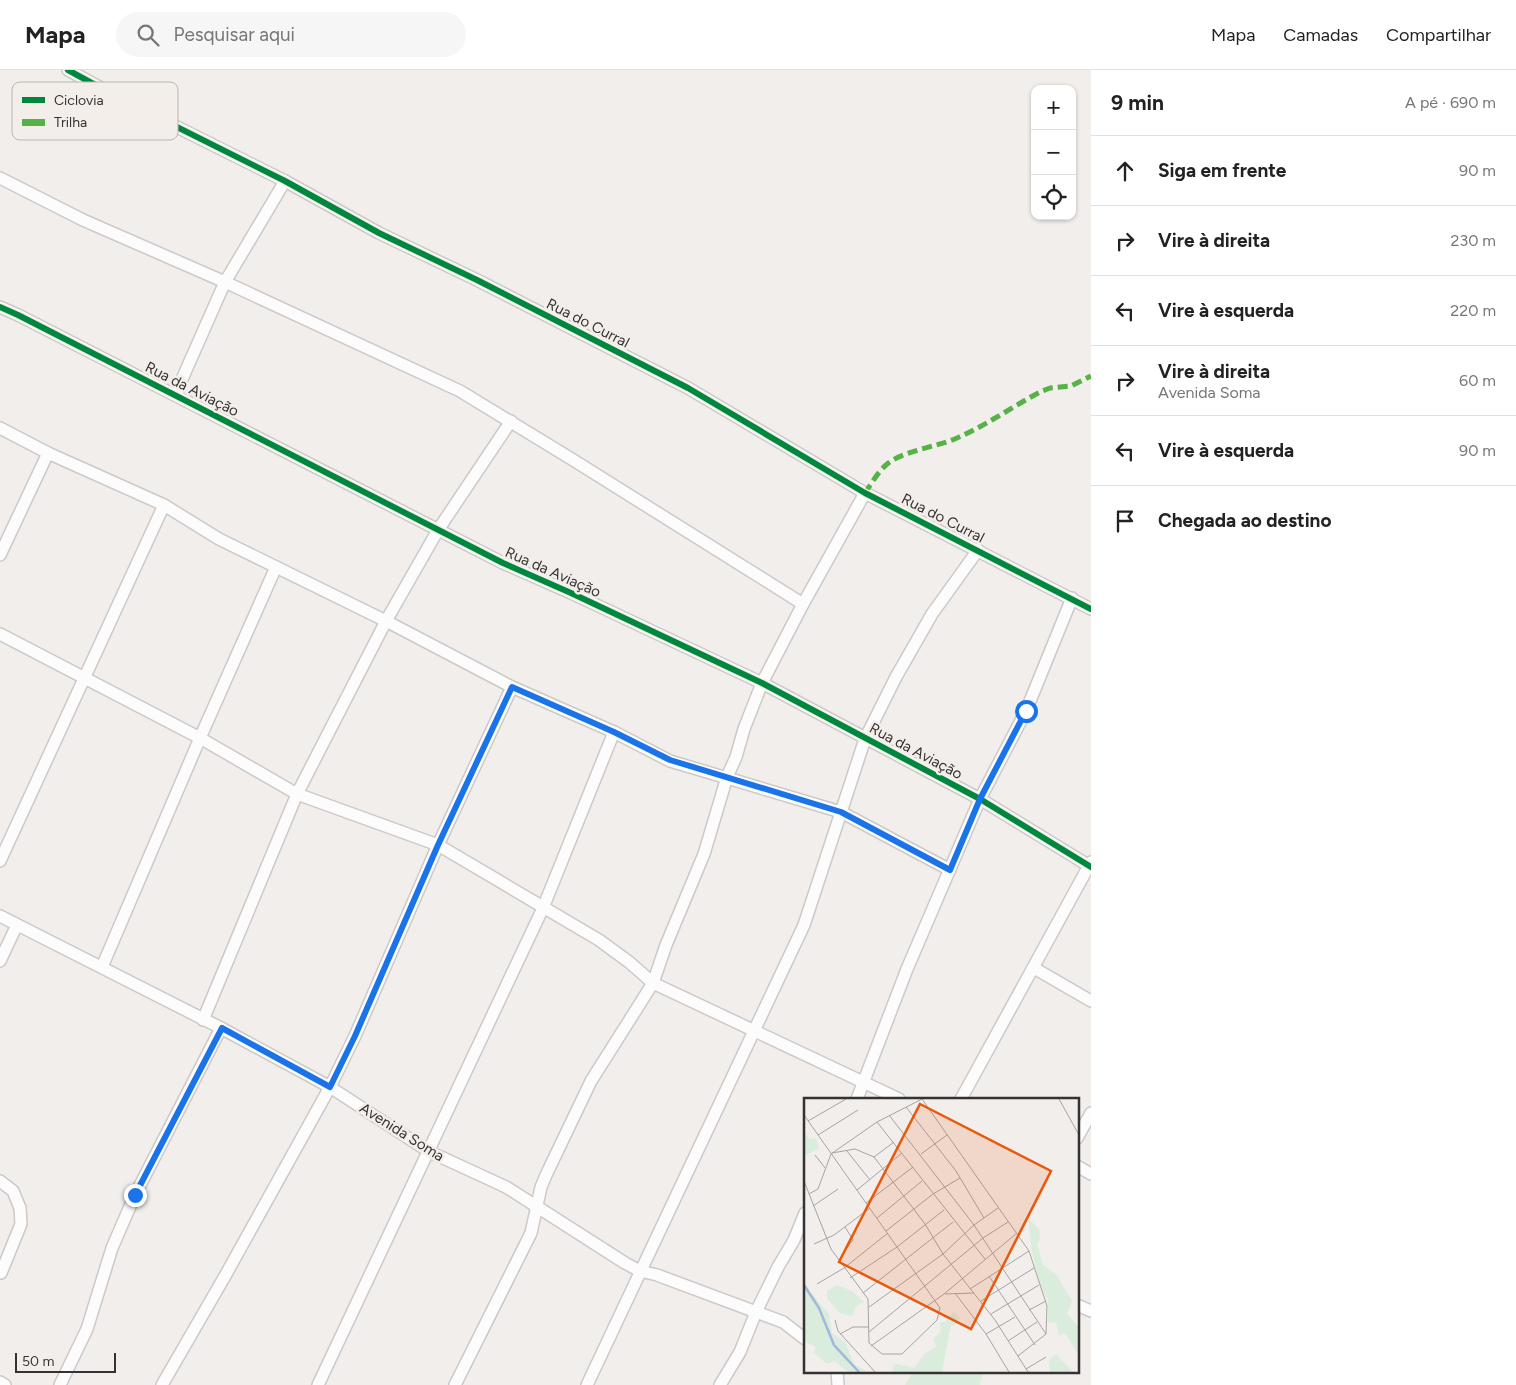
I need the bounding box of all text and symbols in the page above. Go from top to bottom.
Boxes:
search box [116,12,466,57]
text: Mapa [25,20,86,49]
icon: search [134,21,162,49]
text: Pesquisar aqui [174,23,295,46]
text: Mapa [1211,24,1255,46]
text: Camadas [1283,24,1358,46]
text: Compartilhar [1386,24,1491,46]
legend [12,82,178,140]
map controls [1031,85,1076,220]
button: + [1031,85,1076,130]
text: 9 min [1111,90,1164,115]
text: Ciclovia [54,92,104,109]
text: A pé · 690 m [1405,93,1496,112]
text: Trilha [54,114,87,131]
button: − [1031,130,1076,175]
icon: ahead [1111,157,1139,185]
text: Siga em frente [1158,159,1286,182]
text: 90 m [1459,161,1496,180]
button: locate [1031,175,1076,220]
icon: right [1111,227,1139,255]
text: Vire à direita [1158,229,1270,252]
text: 230 m [1451,231,1496,250]
street label: Rua do Curral [544,294,632,352]
icon: left [1111,297,1139,325]
text: Vire à esquerda [1158,299,1294,322]
text: 220 m [1450,301,1496,320]
street label: Rua da Aviação [142,358,242,420]
text: Vire à direita [1158,360,1270,383]
icon: right [1111,367,1139,395]
text: 60 m [1459,371,1496,390]
text: Avenida Soma [1158,383,1261,402]
icon: left [1111,437,1139,465]
text: Vire à esquerda [1158,439,1294,462]
text: 90 m [1459,441,1496,460]
street label: Rua do Curral [899,489,987,547]
icon: arrive [1111,507,1139,535]
text: Chegada ao destino [1158,509,1331,532]
street label: Rua da Aviação [502,543,604,601]
route start [1015,700,1038,723]
street label: Rua da Aviação [866,719,966,783]
inset map [804,1098,1078,1372]
street label: Avenida Soma [356,1099,448,1165]
route end [124,1184,147,1207]
scale bar [15,1350,116,1373]
text: 50 m [22,1353,54,1370]

